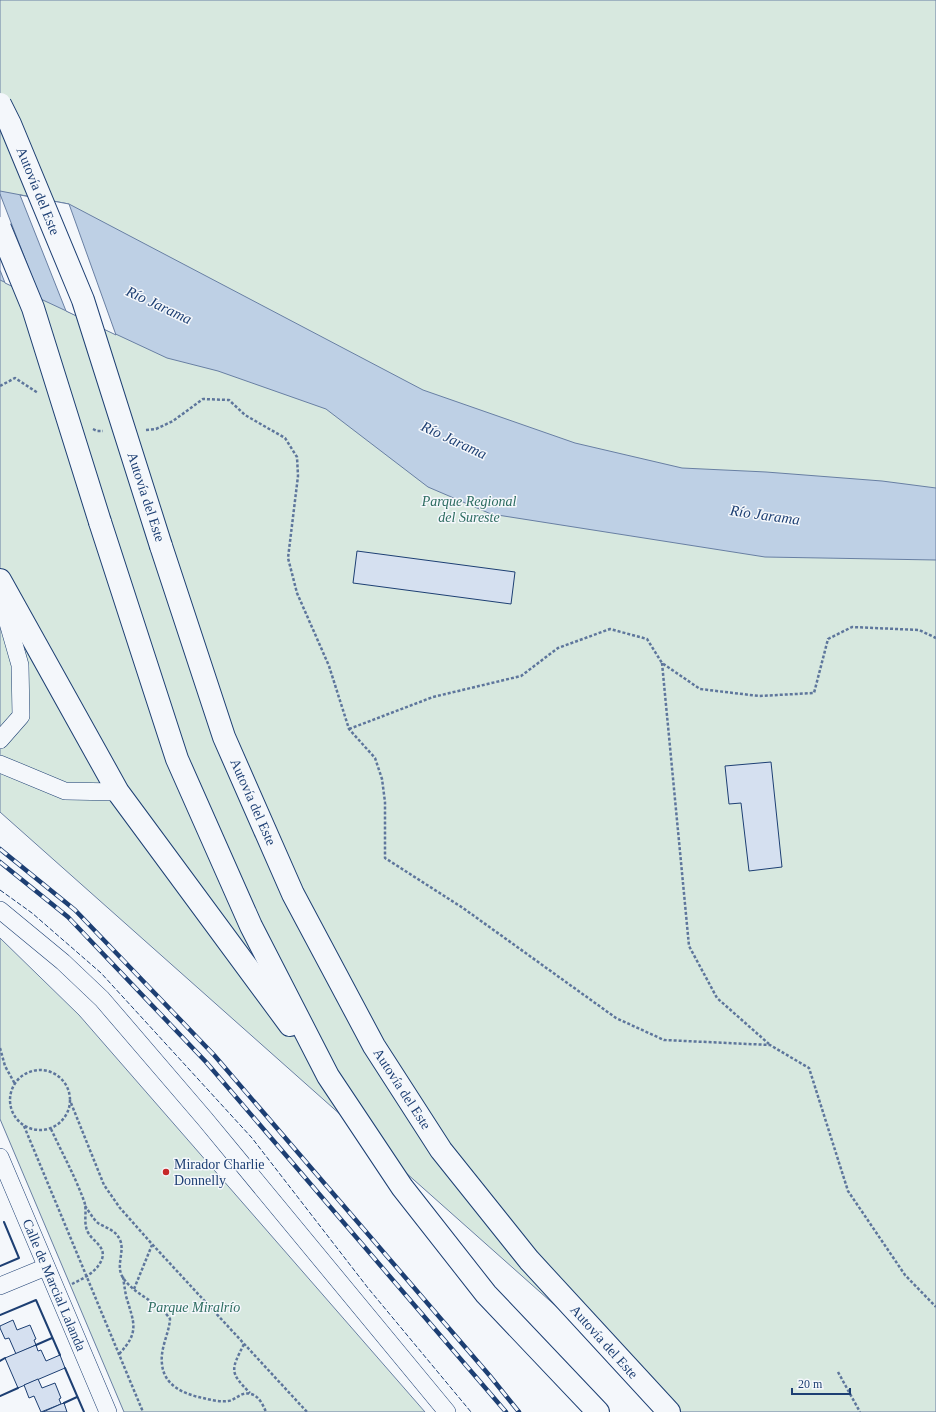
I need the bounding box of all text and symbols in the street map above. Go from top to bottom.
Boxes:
street label: Autovía del Este [14,145,62,237]
water label: Río Jarama [123,282,194,327]
water label: Río Jarama [418,417,489,462]
street label: Autovía del Este [124,450,168,544]
park label: Parque Regional del Sureste [421,494,516,525]
water label: Río Jarama [728,502,801,528]
street label: Autovía del Este [227,756,279,848]
street label: Autovía del Este [370,1046,434,1132]
place label: Mirador Charlie Donnelly [174,1157,265,1188]
marker: Mirador Charlie Donnelly [161,1167,171,1177]
street label: Calle de Marcial Lalanda [19,1217,89,1354]
park label: Parque Miralrío [147,1300,240,1315]
street label: Autovía del Este [567,1302,641,1382]
scale bar [792,1370,850,1396]
text: 20 m [798,1377,823,1391]

